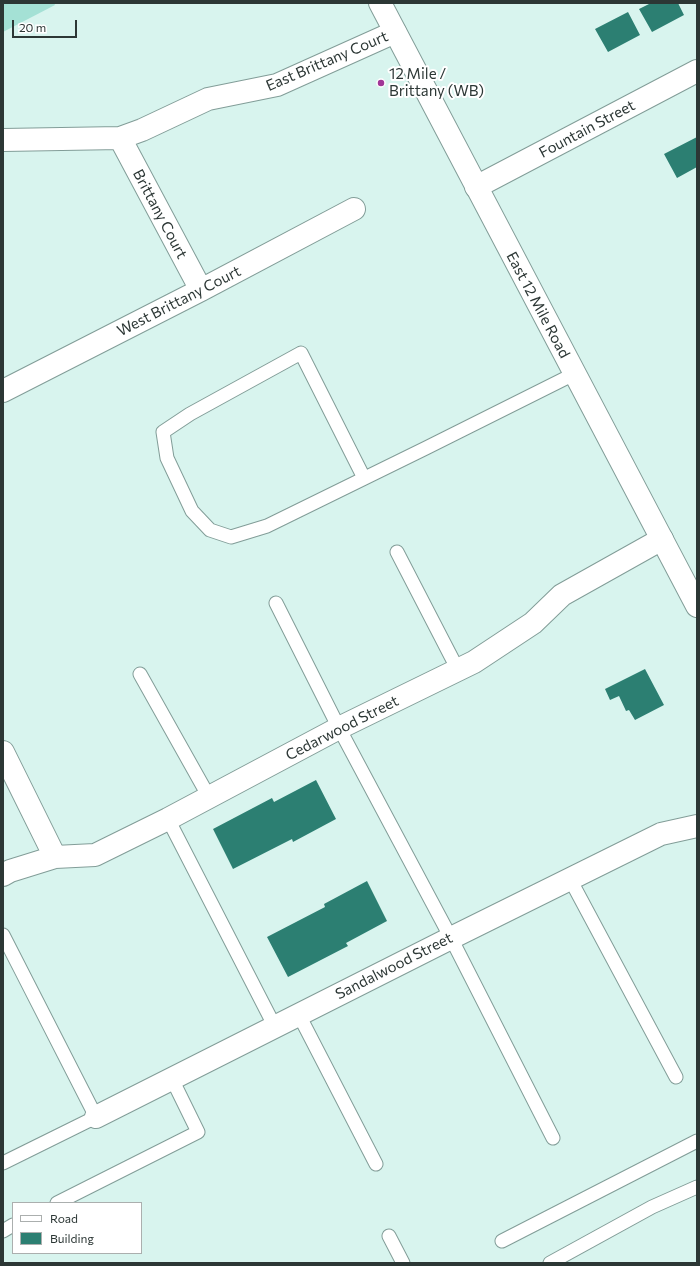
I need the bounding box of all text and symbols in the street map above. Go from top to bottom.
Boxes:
scale bar [14,12,79,38]
text: 20 m [19,20,46,34]
street label: East Brittany Court [263,27,391,95]
place label: 12 Mile / Brittany (WB) [389,65,484,100]
marker: 12 Mile / Brittany (WB) [376,78,386,88]
street label: Fountain Street [536,96,638,162]
street label: Brittany Court [129,166,191,262]
street label: East 12 Mile Road [502,249,574,361]
street label: West Brittany Court [114,262,244,340]
street label: Cedarwood Street [283,692,401,764]
street label: Sandalwood Street [332,929,456,1003]
legend [12,1202,142,1254]
text: Road [50,1211,78,1225]
text: Building [50,1231,94,1245]

